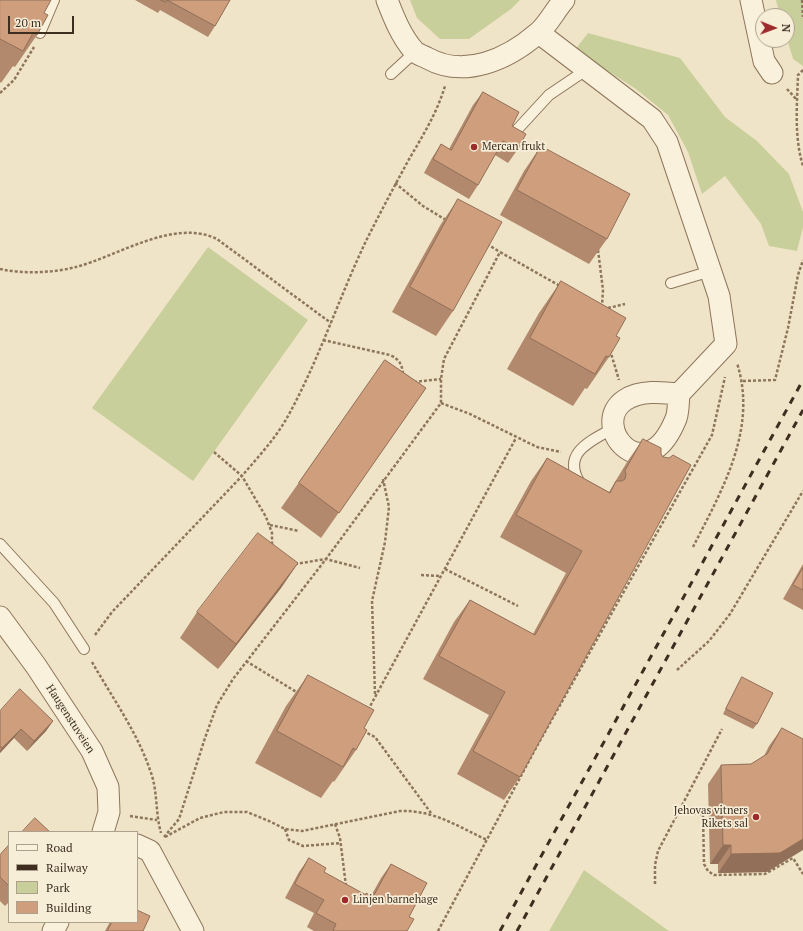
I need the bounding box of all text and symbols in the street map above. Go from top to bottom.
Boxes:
scale bar [10,8,76,34]
north arrow [755,8,795,48]
text: 20 m [15,15,41,30]
text: N [779,24,793,32]
place label: Mercan frukt [482,140,545,154]
marker: Mercan frukt [469,142,479,152]
street label: Haugenstuveien [43,682,97,756]
place label: Jehovas vitners Rikets sal [674,804,748,830]
marker: Jehovas vitners Rikets sal [751,812,761,822]
legend [8,831,138,923]
text: Road [46,840,73,855]
text: Railway [46,860,88,875]
text: Park [46,880,70,895]
place label: Linjen barnehage [353,893,438,907]
marker: Linjen barnehage [340,895,350,905]
text: Building [46,900,91,915]

